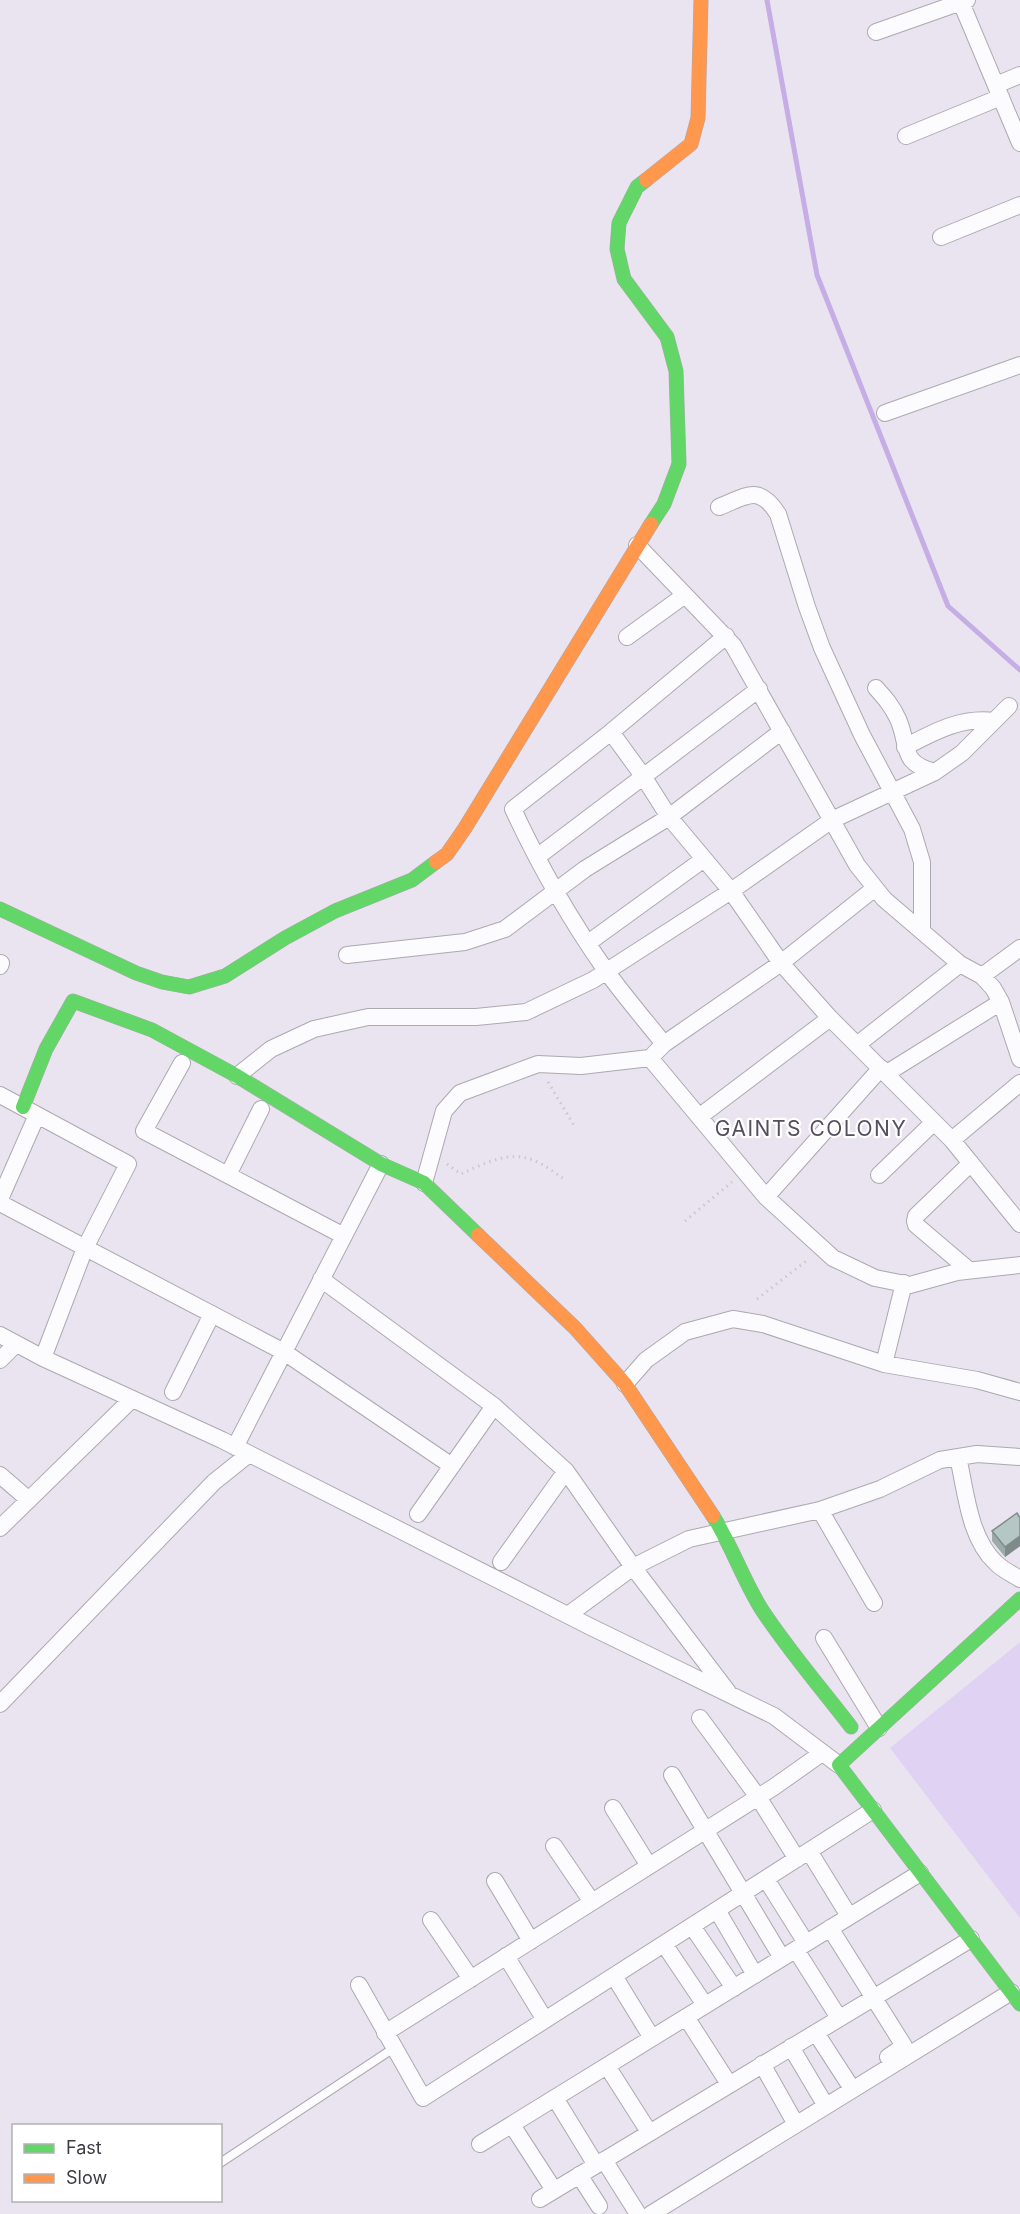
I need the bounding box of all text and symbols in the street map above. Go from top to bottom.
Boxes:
district label: GAINTS COLONY [715,1116,907,1141]
legend [12,2124,222,2202]
text: Fast [66,2137,102,2158]
text: Slow [66,2167,107,2188]

